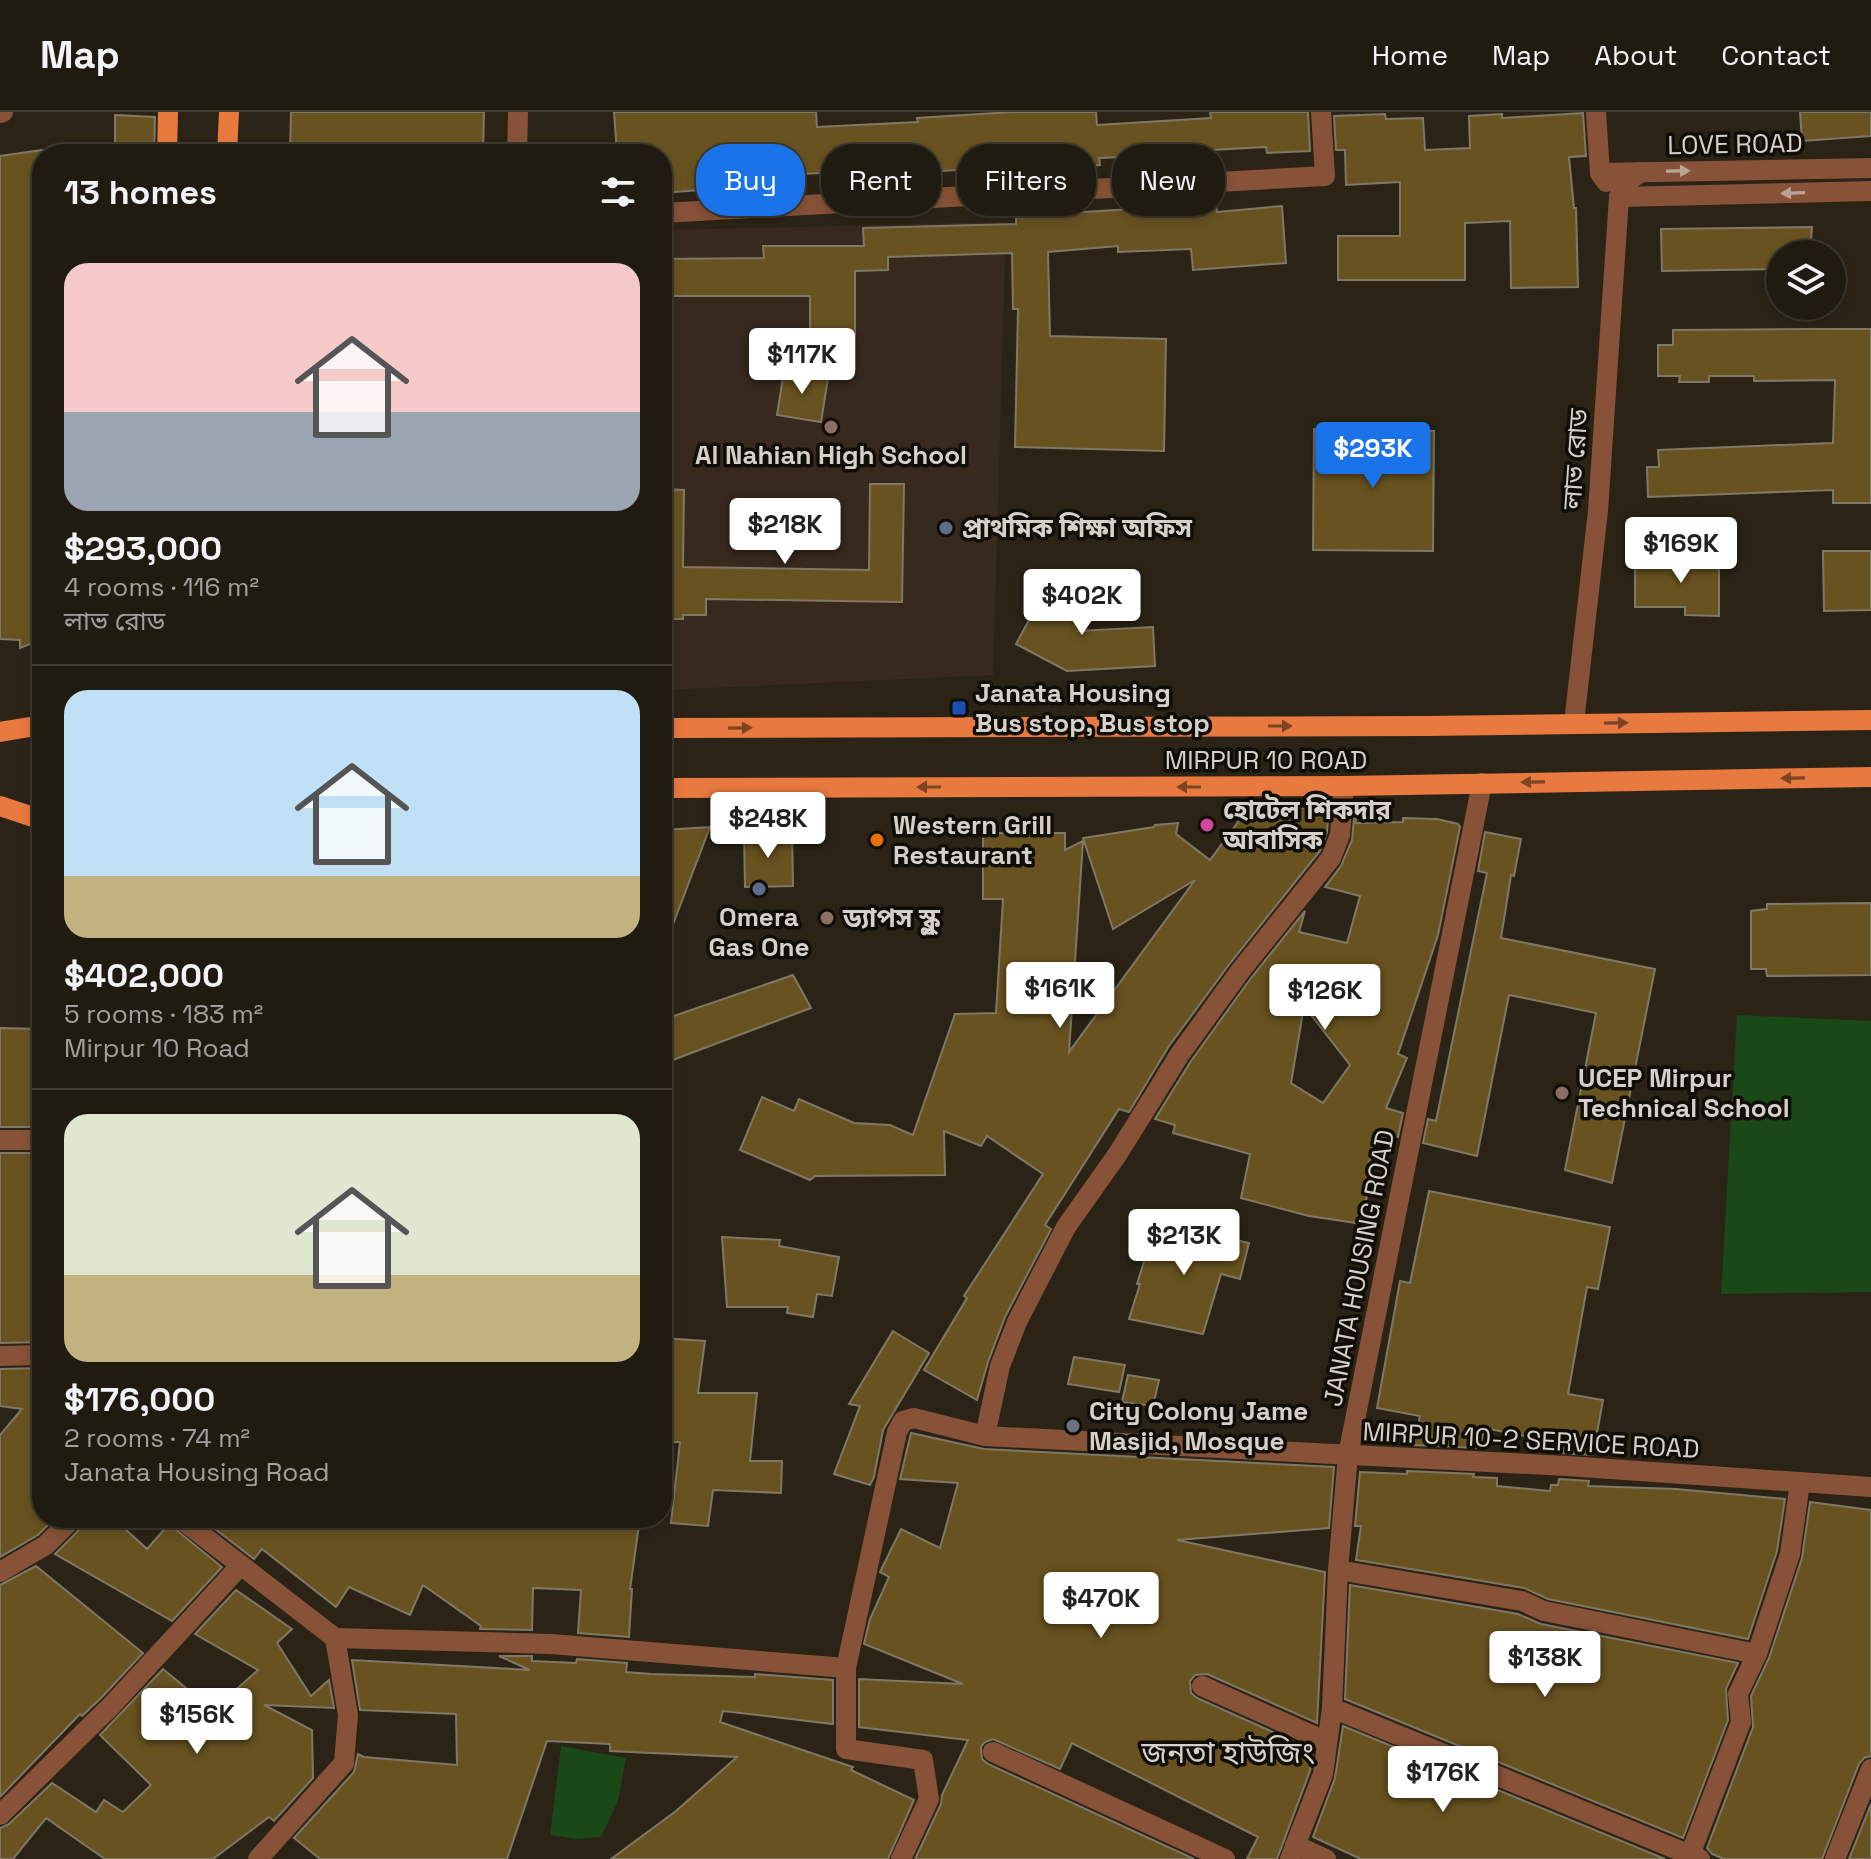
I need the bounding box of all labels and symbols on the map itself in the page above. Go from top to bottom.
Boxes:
street label: LOVE ROAD [1667,126,1803,162]
one-way arrow [1666,165,1691,177]
one-way arrow [1780,186,1805,199]
pin: $117K [746,328,858,396]
street label: লাভ রোড [1554,407,1596,512]
marker: Al Nahian High School [822,418,840,436]
pin: $293K [1317,422,1429,490]
place label: Al Nahian High School [695,438,967,472]
pin: $218K [729,498,841,566]
place label: প্রাথমিক শিক্ষা অফিস [962,511,1192,545]
pin: $169K [1625,517,1737,585]
marker: প্রাথমিক শিক্ষা অফিস [937,519,955,537]
pin: $402K [1026,569,1138,637]
place label: Janata Housing Bus stop, Bus stop [975,676,1210,740]
marker: Janata Housing Bus stop, Bus stop [950,699,968,717]
one-way arrow [1604,717,1629,729]
one-way arrow [1268,720,1293,732]
one-way arrow [728,722,753,734]
street label: MIRPUR 10 ROAD [1165,743,1367,777]
one-way arrow [1780,772,1805,784]
one-way arrow [1520,776,1545,788]
one-way arrow [916,781,941,793]
one-way arrow [1176,781,1201,793]
pin: $248K [712,792,824,860]
place label: হোটেল শিকদার আবাসিক [1222,793,1391,857]
place label: Western Grill Restaurant [893,808,1052,872]
marker: হোটেল শিকদার আবাসিক [1198,816,1216,834]
marker: Western Grill Restaurant [868,831,886,849]
marker: Omera Gas One [750,880,768,898]
place label: Omera Gas One [709,900,809,964]
place label: ড্যাপস স্কুল [842,901,941,936]
marker: ড্যাপস স্কুল [818,909,836,927]
pin: $161K [1004,962,1116,1030]
pin: $126K [1269,964,1381,1032]
place label: UCEP Mirpur Technical School [1578,1061,1790,1125]
marker: UCEP Mirpur Technical School [1553,1084,1571,1102]
street label: JANATA HOUSING ROAD [1315,1127,1403,1409]
pin: $213K [1128,1209,1240,1277]
place label: City Colony Jame Masjid, Mosque [1089,1394,1308,1458]
street label: MIRPUR 10-2 SERVICE ROAD [1362,1414,1700,1466]
marker: City Colony Jame Masjid, Mosque [1064,1417,1082,1435]
pin: $470K [1045,1572,1157,1640]
pin: $138K [1489,1631,1601,1699]
pin: $156K [141,1688,253,1756]
district label: জনতা হাউজিং [1140,1733,1315,1772]
pin: $176K [1387,1746,1499,1814]

